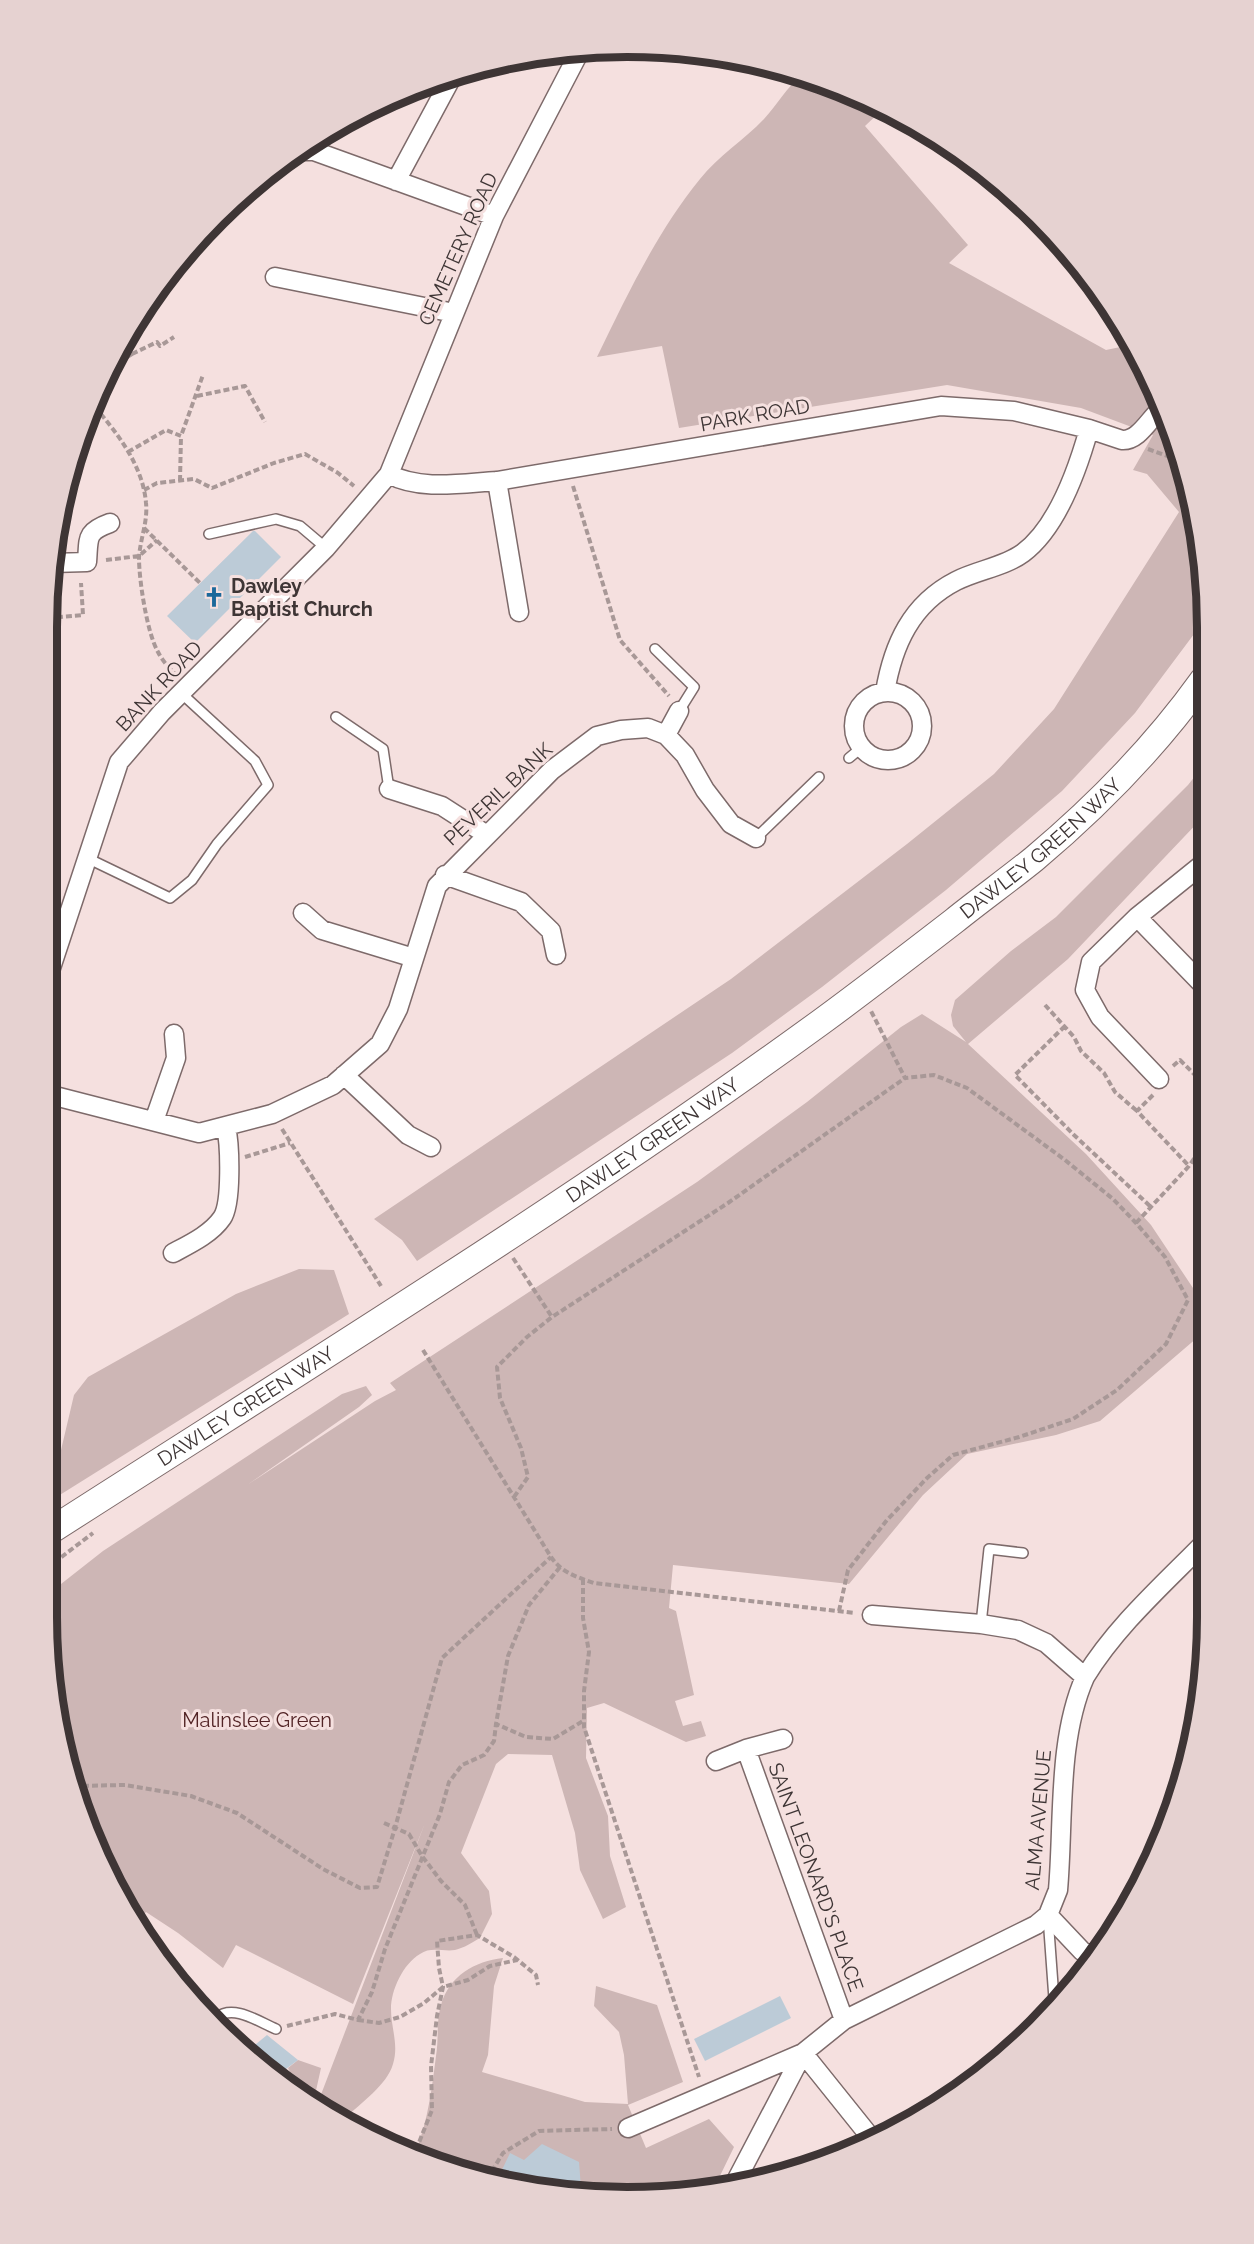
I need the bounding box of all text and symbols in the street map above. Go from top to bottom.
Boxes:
street label: CEMETERY ROAD [413,169,503,329]
street label: PARK ROAD [698,394,812,436]
place label: Dawley Baptist Church [231,574,373,621]
church icon: Dawley Baptist Church [202,585,226,609]
street label: BANK ROAD [111,636,207,736]
street label: PEVERIL BANK [439,738,557,850]
street label: DAWLEY GREEN WAY [955,773,1127,924]
street label: DAWLEY GREEN WAY [561,1072,744,1208]
street label: DAWLEY GREEN WAY [153,1341,339,1471]
park label: Malinslee Green [182,1708,332,1732]
street label: ALMA AVENUE [1020,1749,1056,1891]
street label: SAINT LEONARD'S PLACE [763,1759,869,1995]

